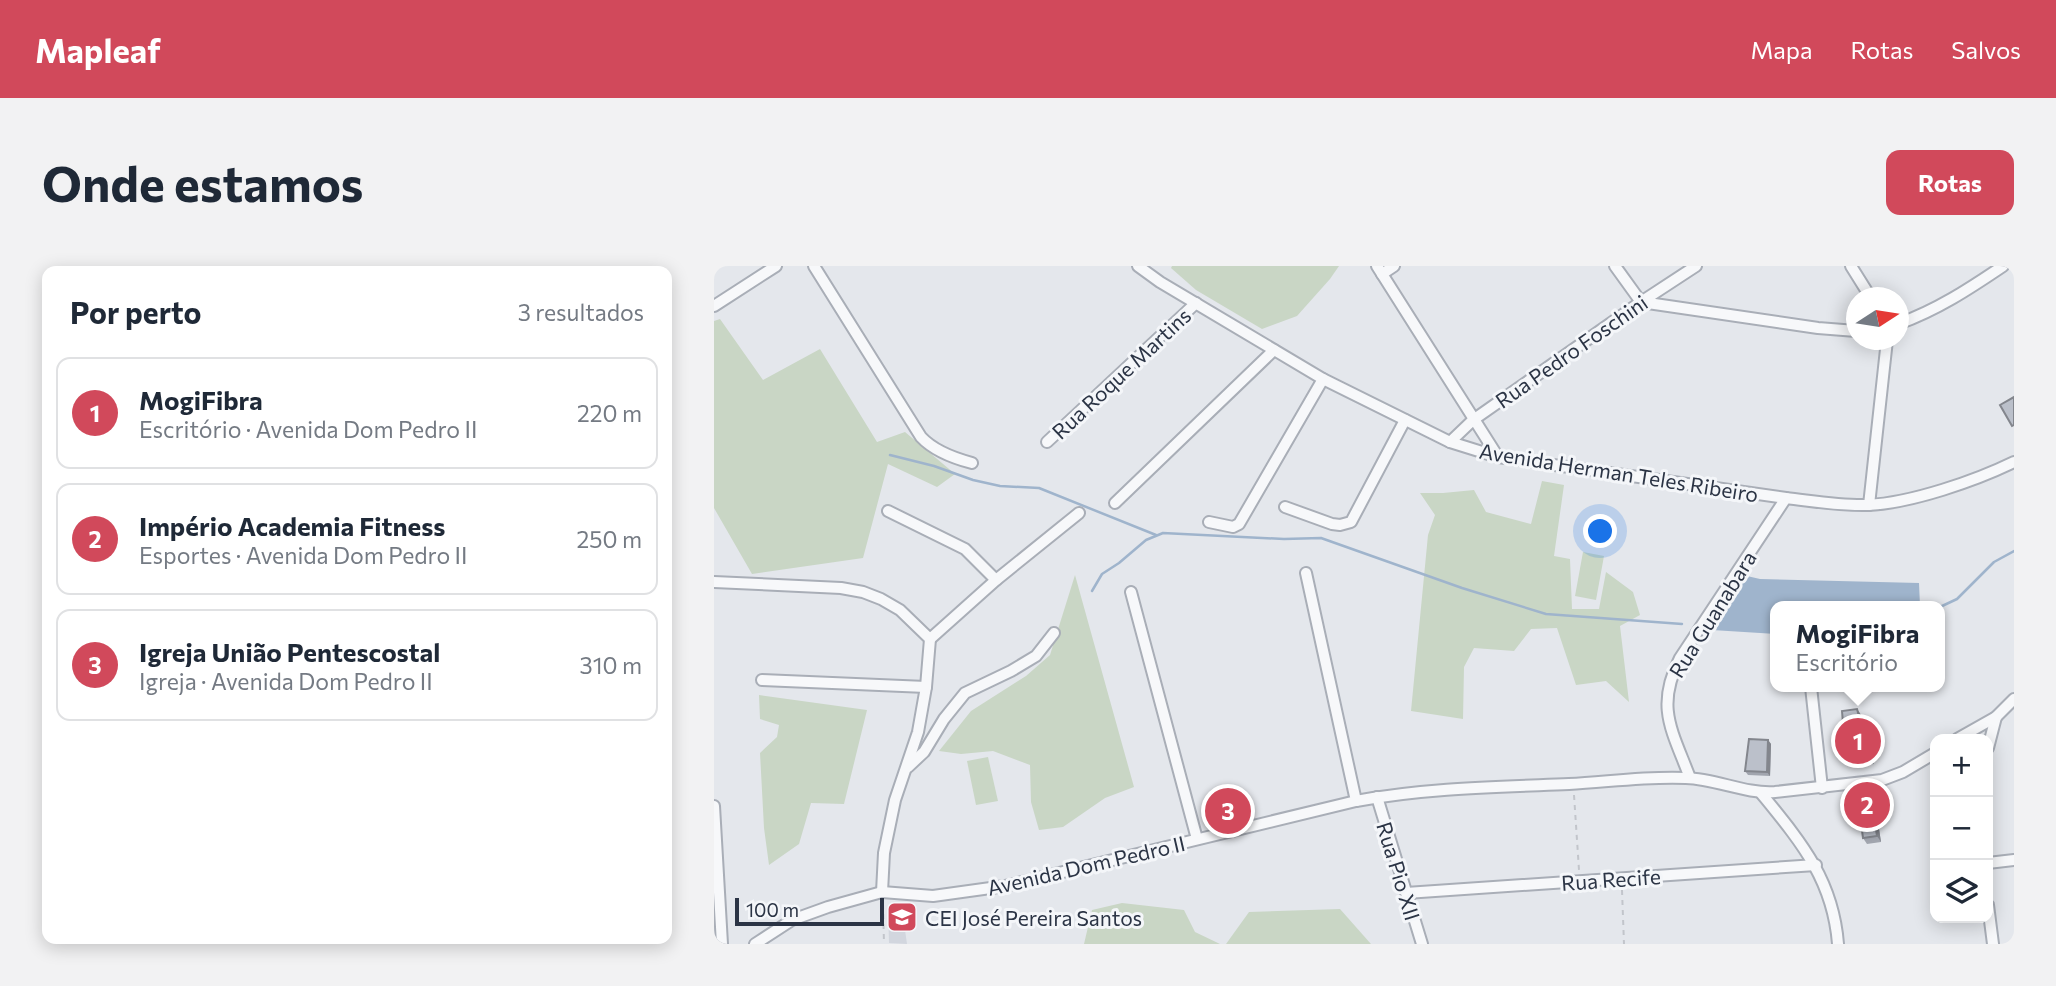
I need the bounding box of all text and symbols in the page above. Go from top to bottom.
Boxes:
text: Mapleaf [35,29,161,70]
text: Mapa [1751,35,1813,64]
text: Rotas [1851,35,1913,64]
text: Salvos [1951,35,2021,64]
button: Rotas [1886,150,2014,215]
text: Onde estamos [42,152,363,212]
north arrow [1846,287,1909,350]
street label: Rua Pedro Foschini [1490,289,1652,413]
text: Por perto [70,293,202,330]
text: 3 resultados [518,298,644,326]
street label: Rua Roque Martins [1046,302,1196,444]
text: MogiFibra [139,384,263,415]
text: 1 [90,399,100,427]
text: 220 m [577,399,642,427]
text: Escritório · Avenida Dom Pedro II [139,415,477,443]
street label: Avenida Herman Teles Ribeiro [1478,438,1760,506]
text: Império Academia Fitness [139,510,445,541]
your location [1583,514,1617,548]
text: 2 [88,525,102,553]
text: 250 m [577,525,642,553]
text: Esportes · Avenida Dom Pedro II [139,541,467,569]
street label: Rua Guanabara [1663,546,1761,682]
popup [1770,601,1945,692]
text: MogiFibra [1796,617,1919,648]
text: Igreja União Pentescostal [139,636,440,667]
text: Escritório [1796,648,1898,676]
text: 3 [88,651,102,679]
text: 310 m [580,651,642,679]
text: Igreja · Avenida Dom Pedro II [139,667,433,695]
pin: 1 [1835,715,1881,767]
map controls [1930,734,1993,923]
button: + [1930,734,1993,797]
pin: 2 [1844,779,1890,831]
pin: 3 [1205,785,1251,837]
button: − [1930,797,1993,860]
street label: Rua Pio XII [1372,819,1426,923]
street label: Avenida Dom Pedro II [985,830,1187,900]
button: layers [1930,860,1993,923]
street label: Rua Recife [1560,863,1662,895]
scale bar [735,895,884,927]
text: 100 m [746,898,799,921]
school or university icon: CEI José Pereira Santos [885,900,919,934]
place label: CEI José Pereira Santos [925,905,1142,930]

